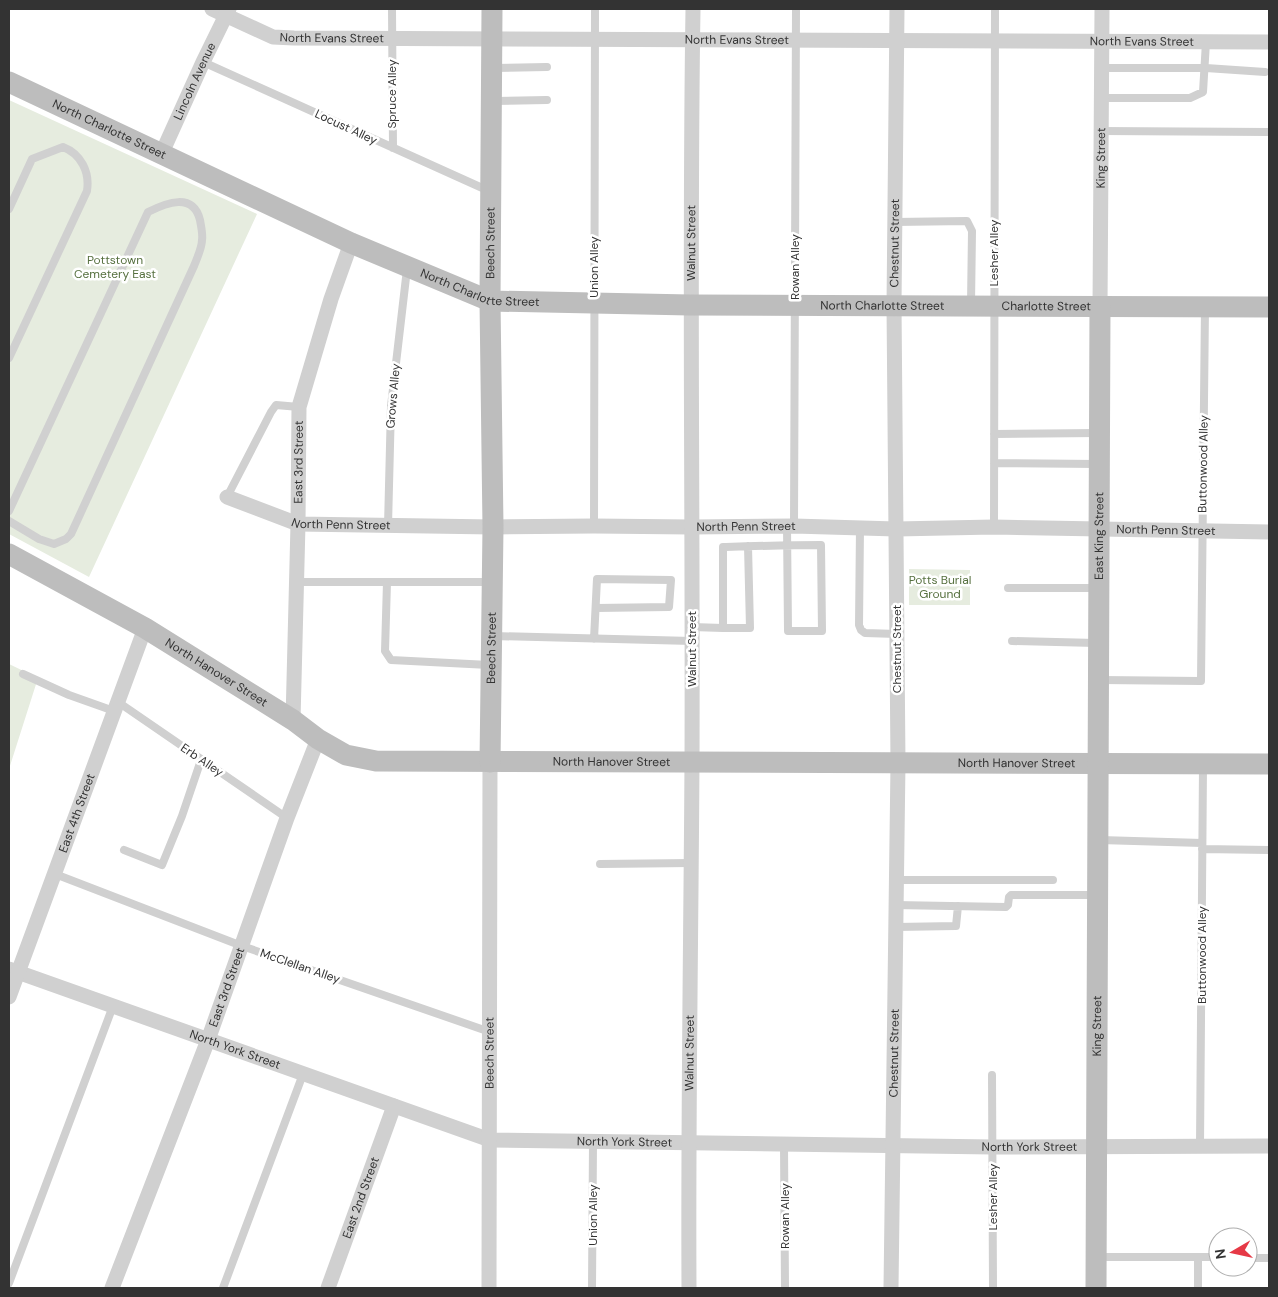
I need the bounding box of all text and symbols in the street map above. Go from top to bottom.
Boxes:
street label: North Evans Street [279,29,384,46]
street label: North Evans Street [685,32,789,48]
street label: North Evans Street [1090,33,1194,50]
street label: Lincoln Avenue [170,40,219,123]
street label: Spruce Alley [384,59,400,129]
street label: North Charlotte Street [50,96,169,163]
street label: Locust Alley [312,106,380,149]
street label: King Street [1093,127,1109,188]
street label: Chestnut Street [886,198,903,287]
street label: Walnut Street [683,205,699,281]
street label: Beech Street [482,207,499,279]
street label: Lesher Alley [986,219,1002,286]
street label: Rowan Alley [787,234,803,300]
street label: Union Alley [586,236,602,298]
park label: Pottstown Cemetery East [74,252,156,282]
street label: North Charlotte Street [418,265,540,310]
street label: North Charlotte Street [820,297,945,314]
street label: Charlotte Street [1002,298,1091,314]
street label: Grows Alley [382,363,404,429]
street label: Buttonwood Alley [1194,415,1212,513]
street label: East 3rd Street [290,420,307,504]
street label: East King Street [1091,492,1107,580]
street label: North Penn Street [289,514,391,533]
street label: North Penn Street [696,518,796,535]
street label: North Penn Street [1116,521,1216,539]
park label: Potts Burial Ground [909,572,971,602]
street label: Chestnut Street [889,604,905,693]
street label: Walnut Street [684,611,700,687]
street label: Beech Street [483,612,500,684]
street label: North Hanover Street [162,635,271,710]
street label: Erb Alley [177,740,227,780]
street label: North Hanover Street [553,754,671,770]
street label: North Hanover Street [958,755,1076,771]
street label: East 4th Street [55,771,99,855]
street label: Buttonwood Alley [1194,906,1210,1004]
street label: East 3rd Street [205,945,248,1029]
street label: McClellan Alley [258,945,342,987]
street label: King Street [1089,995,1105,1056]
street label: Chestnut Street [886,1008,903,1097]
street label: Walnut Street [681,1015,698,1091]
street label: Beech Street [481,1017,498,1089]
street label: North York Street [187,1026,283,1073]
street label: North York Street [577,1133,673,1151]
street label: North York Street [982,1139,1078,1155]
street label: East 2nd Street [339,1155,383,1241]
street label: Lesher Alley [985,1163,1001,1230]
street label: Rowan Alley [777,1183,793,1249]
street label: Union Alley [585,1184,601,1246]
north arrow [1208,1227,1258,1277]
text: N [1210,1248,1230,1260]

